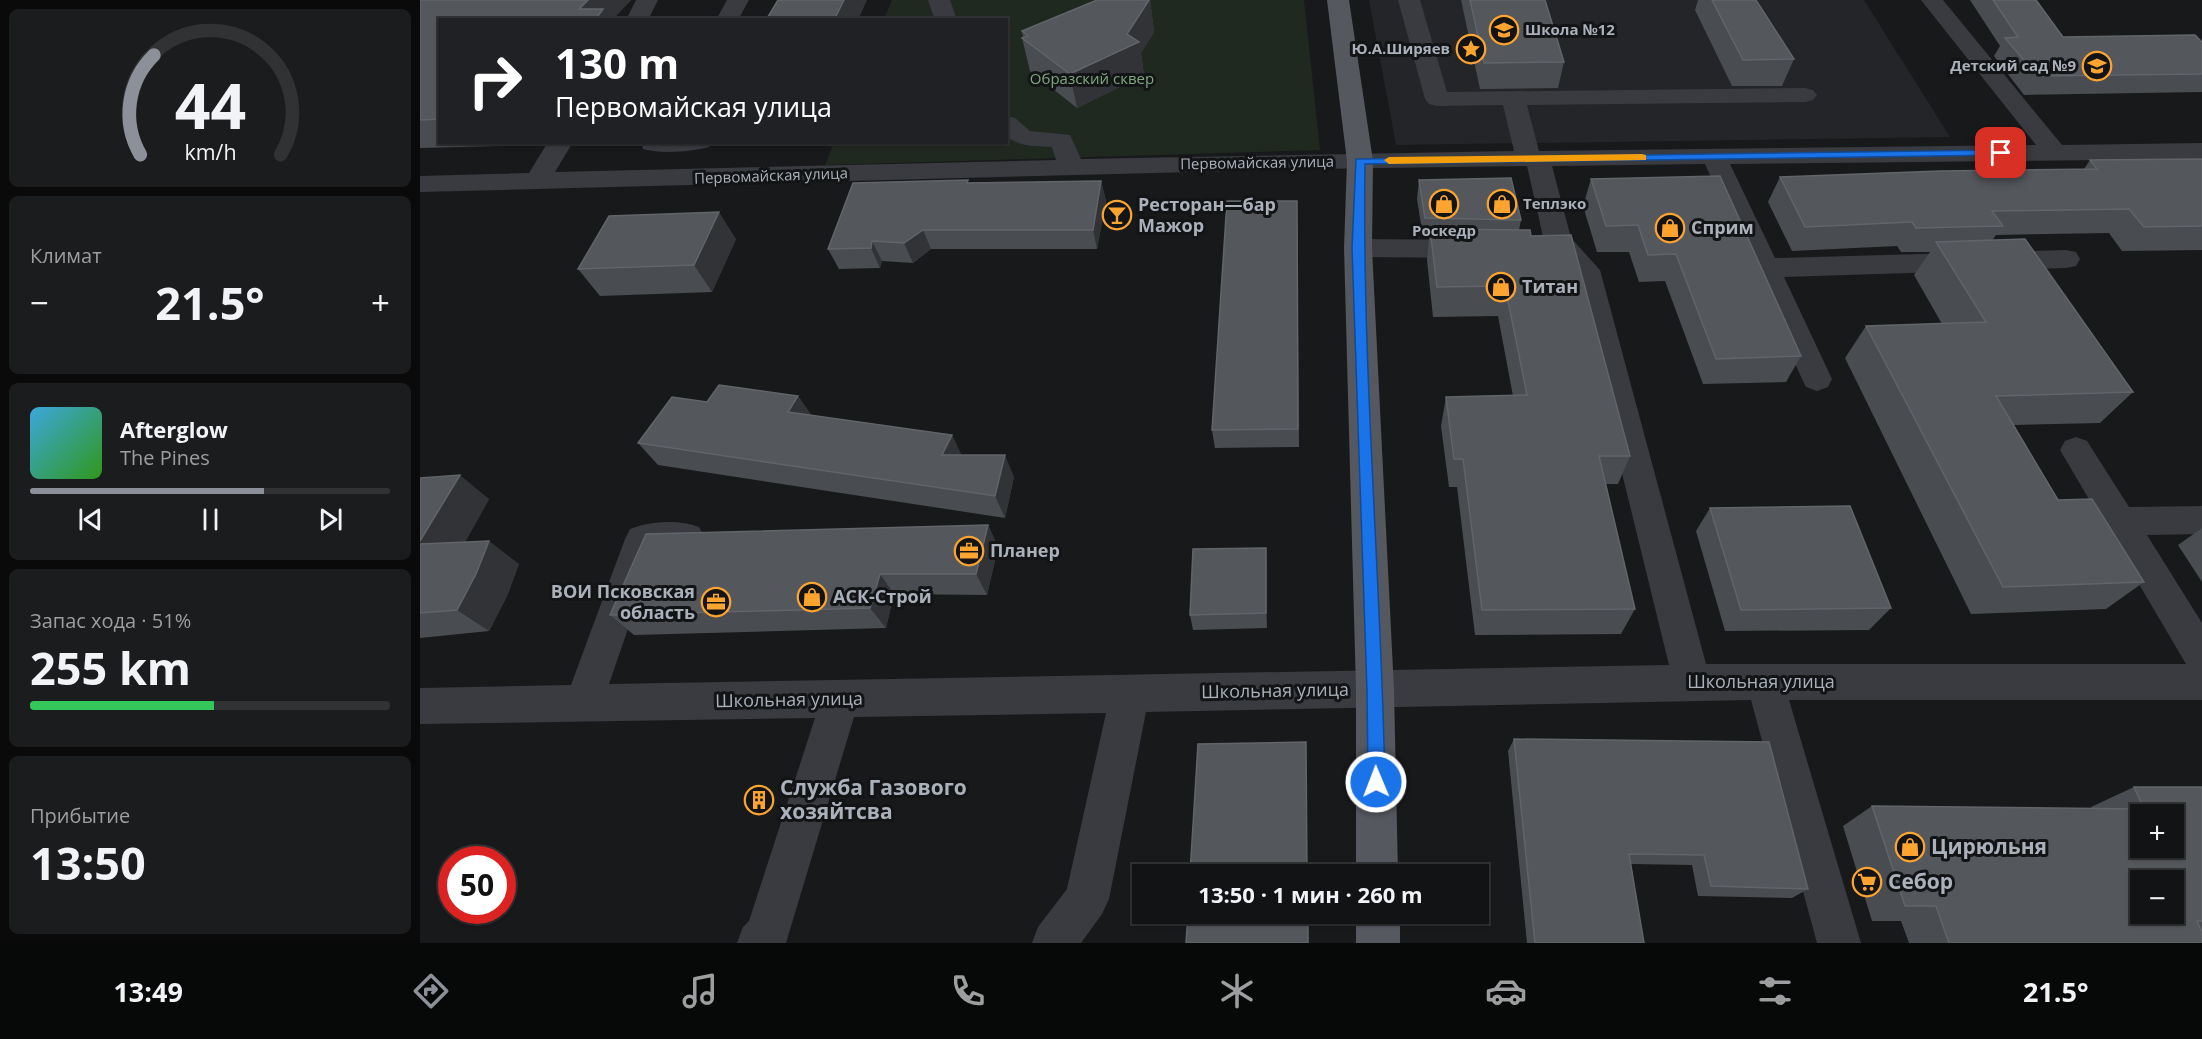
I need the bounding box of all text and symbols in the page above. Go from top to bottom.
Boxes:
school or university icon: Школа №12 [1488,14,1520,46]
place label: Школа №12 [1525,19,1615,39]
place icon: Ю.А.Ширяев [1455,33,1487,65]
text: 130 m [555,34,679,91]
place label: Ю.А.Ширяев [1351,38,1450,58]
icon: right [456,42,534,120]
school or university icon: Детский сад №9 [2081,50,2113,82]
place label: Детский сад №9 [1950,55,2076,75]
text: 44 [174,62,246,147]
park label: Образский сквер [1030,68,1154,88]
text: Первомайская улица [555,88,832,125]
pin [1975,127,2026,178]
icon: arrive [1984,136,2017,169]
text: km/h [184,137,236,166]
street label: Первомайская улица [1180,151,1334,173]
street label: Первомайская улица [694,162,848,188]
shop icon: Роскедр [1428,188,1460,220]
shop icon: Теплэко [1486,188,1518,220]
place label: Ресторан—бар Мажор [1138,192,1276,237]
place label: Теплэко [1523,193,1586,213]
bar icon: Ресторан—бар Мажор [1101,199,1133,231]
shop icon: Сприм [1654,212,1686,244]
place label: Сприм [1691,215,1754,239]
place label: Роскедр [1412,220,1476,240]
text: Климат [30,242,102,269]
shop icon: Титан [1485,271,1517,303]
text: 21.5° [155,272,265,333]
place label: Титан [1522,274,1578,298]
text: − [30,280,49,325]
text: + [371,280,390,325]
text: Afterglow [120,414,228,444]
text: The Pines [120,444,210,471]
icon: previous [74,503,107,536]
icon: pause [194,503,227,536]
icon: next [314,503,347,536]
office icon: Планер [953,535,985,567]
place label: Планер [990,538,1060,562]
place label: ВОИ Псковская область [551,579,695,624]
shop icon: АСК-Строй [796,581,828,613]
place label: АСК-Строй [833,584,932,608]
office icon: ВОИ Псковская область [700,586,732,618]
text: Запас хода · 51% [30,607,191,634]
text: 255 km [30,637,191,698]
street label: Школьная улица [1687,669,1835,693]
street label: Школьная улица [1201,677,1349,703]
street label: Школьная улица [715,686,863,712]
position arrow [1344,750,1408,814]
place label: Служба Газового хозяйтсва [780,773,967,825]
building icon: Служба Газового хозяйтсва [743,784,775,816]
text: Прибытие [30,802,130,829]
map controls [2130,804,2184,924]
button: + [2130,804,2184,858]
shop icon: Цирюльня [1894,831,1926,863]
text: 13:50 [30,832,146,893]
place label: Цирюльня [1931,832,2047,860]
speed limit sign: 50 [438,846,516,924]
supermarket icon: Себор [1851,866,1883,898]
place label: Себор [1888,867,1953,895]
button: − [2130,870,2184,924]
text: 13:50 · 1 мин · 260 m [1198,879,1423,909]
icon: directions [410,970,452,1012]
icon: music [679,970,721,1012]
icon: phone [947,970,989,1012]
icon: climate [1216,970,1258,1012]
icon: car [1485,970,1527,1012]
icon: filters [1754,970,1796,1012]
text: 13:49 [113,973,183,1010]
text: 21.5° [2023,973,2088,1010]

